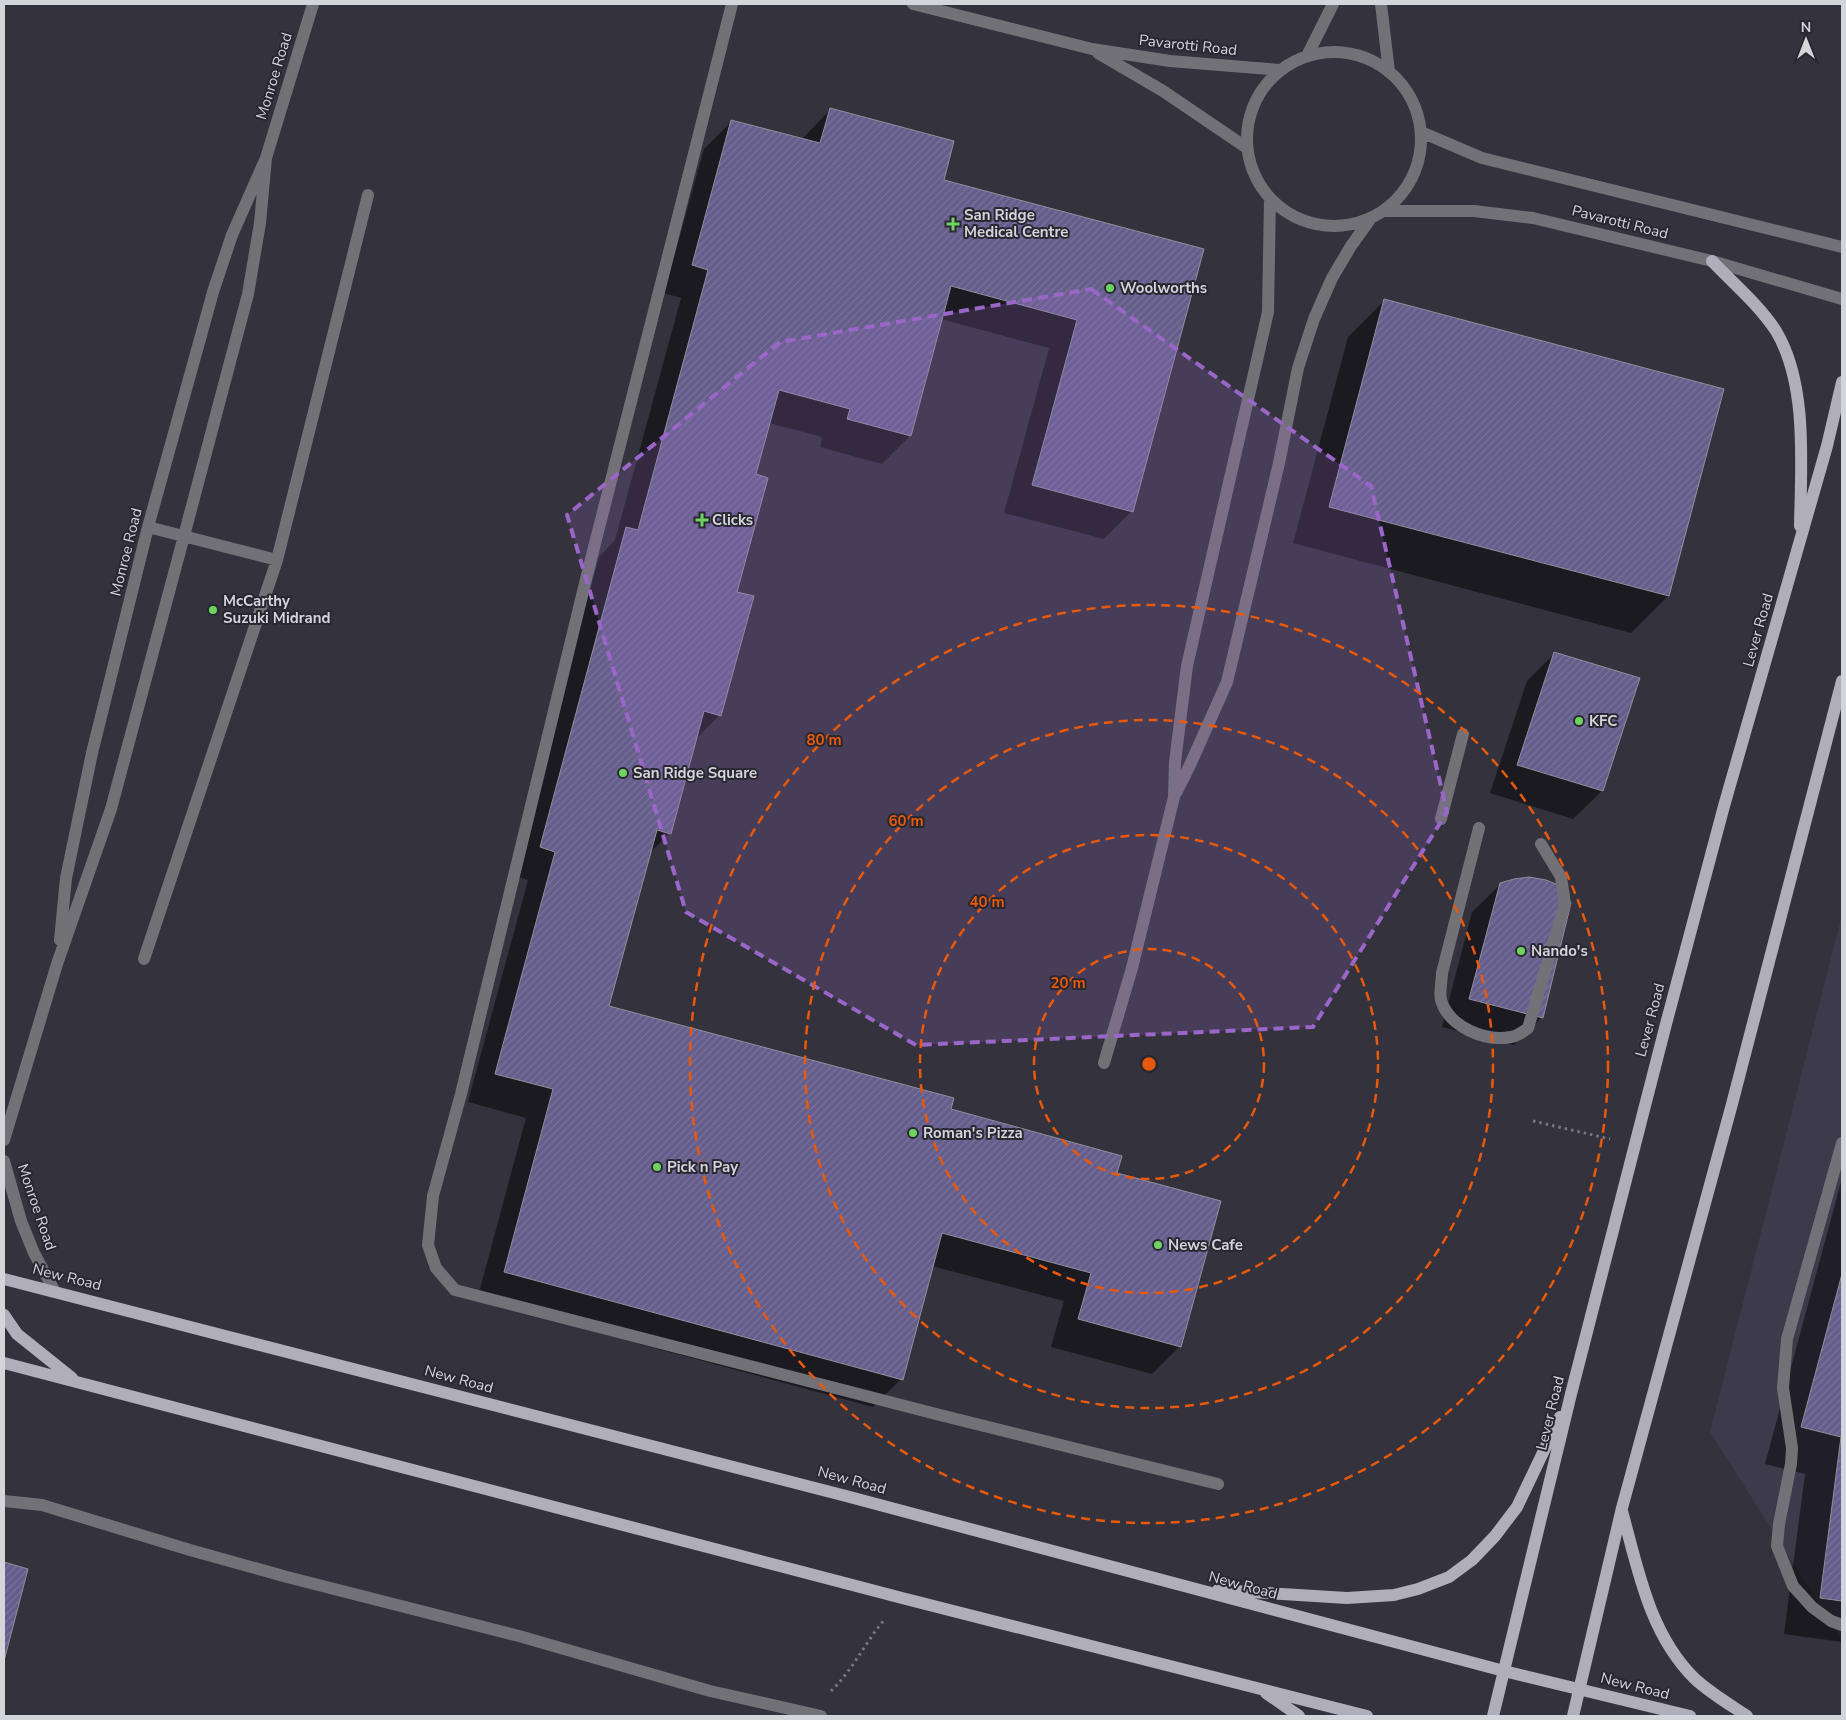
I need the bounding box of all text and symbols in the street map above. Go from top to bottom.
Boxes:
north arrow [1781,15,1831,65]
text: N [1801,18,1811,37]
street label: Monroe Road [251,30,297,122]
street label: Pavarotti Road [1138,30,1238,60]
street label: Pavarotti Road [1570,200,1670,244]
place label: San Ridge Medical Centre [964,205,1068,242]
marker: San Ridge Medical Centre [946,217,960,231]
place label: Woolworths [1120,278,1207,298]
marker: Woolworths [1104,282,1116,294]
street label: Monroe Road [105,506,147,598]
place label: Clicks [712,510,753,530]
marker: Clicks [696,514,708,526]
place label: McCarthy Suzuki Midrand [223,591,331,628]
street label: Lever Road [1738,591,1778,669]
marker: McCarthy Suzuki Midrand [207,604,219,616]
place label: KFC [1589,711,1617,731]
marker: KFC [1573,715,1585,727]
text: 80 m [806,730,842,750]
place label: San Ridge Square [633,763,757,783]
marker: San Ridge Square [617,767,629,779]
text: 60 m [888,811,924,831]
text: 40 m [969,892,1005,912]
place label: Nando's [1531,941,1588,961]
marker: Nando's [1515,945,1527,957]
text: 20 m [1050,973,1086,993]
street label: Lever Road [1631,981,1669,1059]
centre of rings [1140,1055,1158,1073]
place label: Roman's Pizza [923,1123,1023,1143]
marker: Roman's Pizza [907,1127,919,1139]
place label: Pick n Pay [667,1157,738,1177]
street label: Monroe Road [13,1161,61,1253]
marker: Pick n Pay [651,1161,663,1173]
place label: News Cafe [1168,1235,1243,1255]
marker: News Cafe [1152,1239,1164,1251]
street label: New Road [30,1259,104,1295]
street label: New Road [422,1360,496,1398]
street label: Lever Road [1531,1374,1569,1452]
street label: New Road [815,1461,889,1499]
street label: New Road [1206,1566,1280,1604]
street label: New Road [1598,1668,1672,1704]

